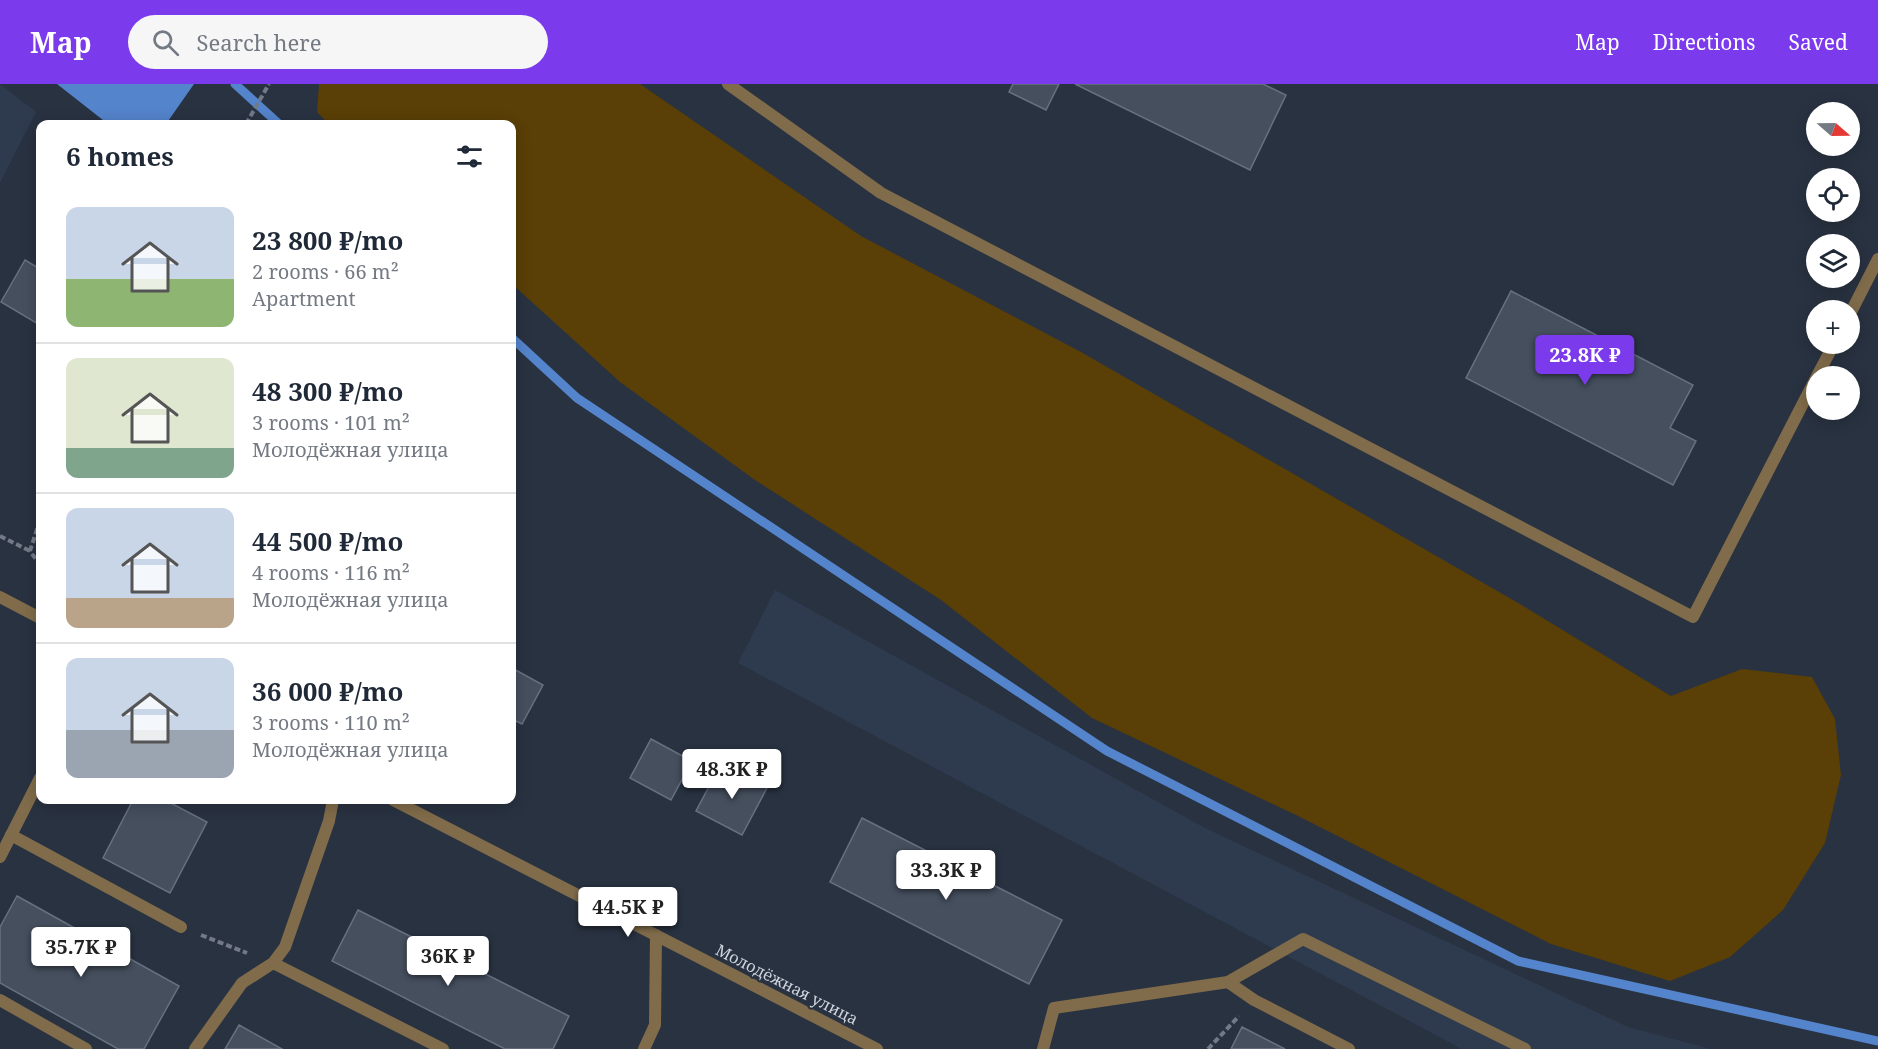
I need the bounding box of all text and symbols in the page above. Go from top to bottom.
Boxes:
search box [128,15,548,69]
text: Map [30,23,92,61]
icon: search [149,26,182,59]
text: Search here [197,27,321,57]
text: Map [1575,28,1620,56]
text: Directions [1653,28,1755,56]
text: Saved [1788,28,1848,56]
north arrow [1806,102,1860,156]
map controls [1806,102,1860,420]
text: 6 homes [66,138,174,174]
icon: filters [453,140,486,173]
button: locate [1806,168,1860,222]
text: 23 800 ₽/mo [252,222,403,258]
icon: home [114,231,186,303]
button: layers [1806,234,1860,288]
text: 2 rooms · 66 m² [252,258,399,285]
text: Apartment [252,285,356,312]
button: + [1806,300,1860,354]
pin: 23.8K ₽ [1530,335,1640,386]
text: 23.8K ₽ [1549,341,1621,368]
button: − [1806,366,1860,420]
text: 48 300 ₽/mo [252,373,403,409]
icon: home [114,382,186,454]
text: 3 rooms · 101 m² [252,409,410,436]
text: Молодёжная улица [252,436,449,463]
text: 44 500 ₽/mo [252,523,403,559]
icon: home [114,532,186,604]
text: 4 rooms · 116 m² [252,559,410,586]
text: Молодёжная улица [252,586,449,613]
text: 36 000 ₽/mo [252,673,403,709]
icon: home [114,682,186,754]
text: 3 rooms · 110 m² [252,709,410,736]
text: Молодёжная улица [252,736,449,763]
pin: 48.3K ₽ [677,749,787,800]
text: 48.3K ₽ [696,755,768,782]
pin: 33.3K ₽ [891,850,1001,901]
text: 33.3K ₽ [910,856,982,883]
pin: 44.5K ₽ [573,887,683,938]
text: 44.5K ₽ [592,893,664,920]
pin: 35.7K ₽ [26,927,136,978]
text: 35.7K ₽ [45,933,117,960]
pin: 36K ₽ [406,936,490,987]
street label: Молодёжная улица [712,938,862,1030]
text: 36K ₽ [421,942,475,969]

